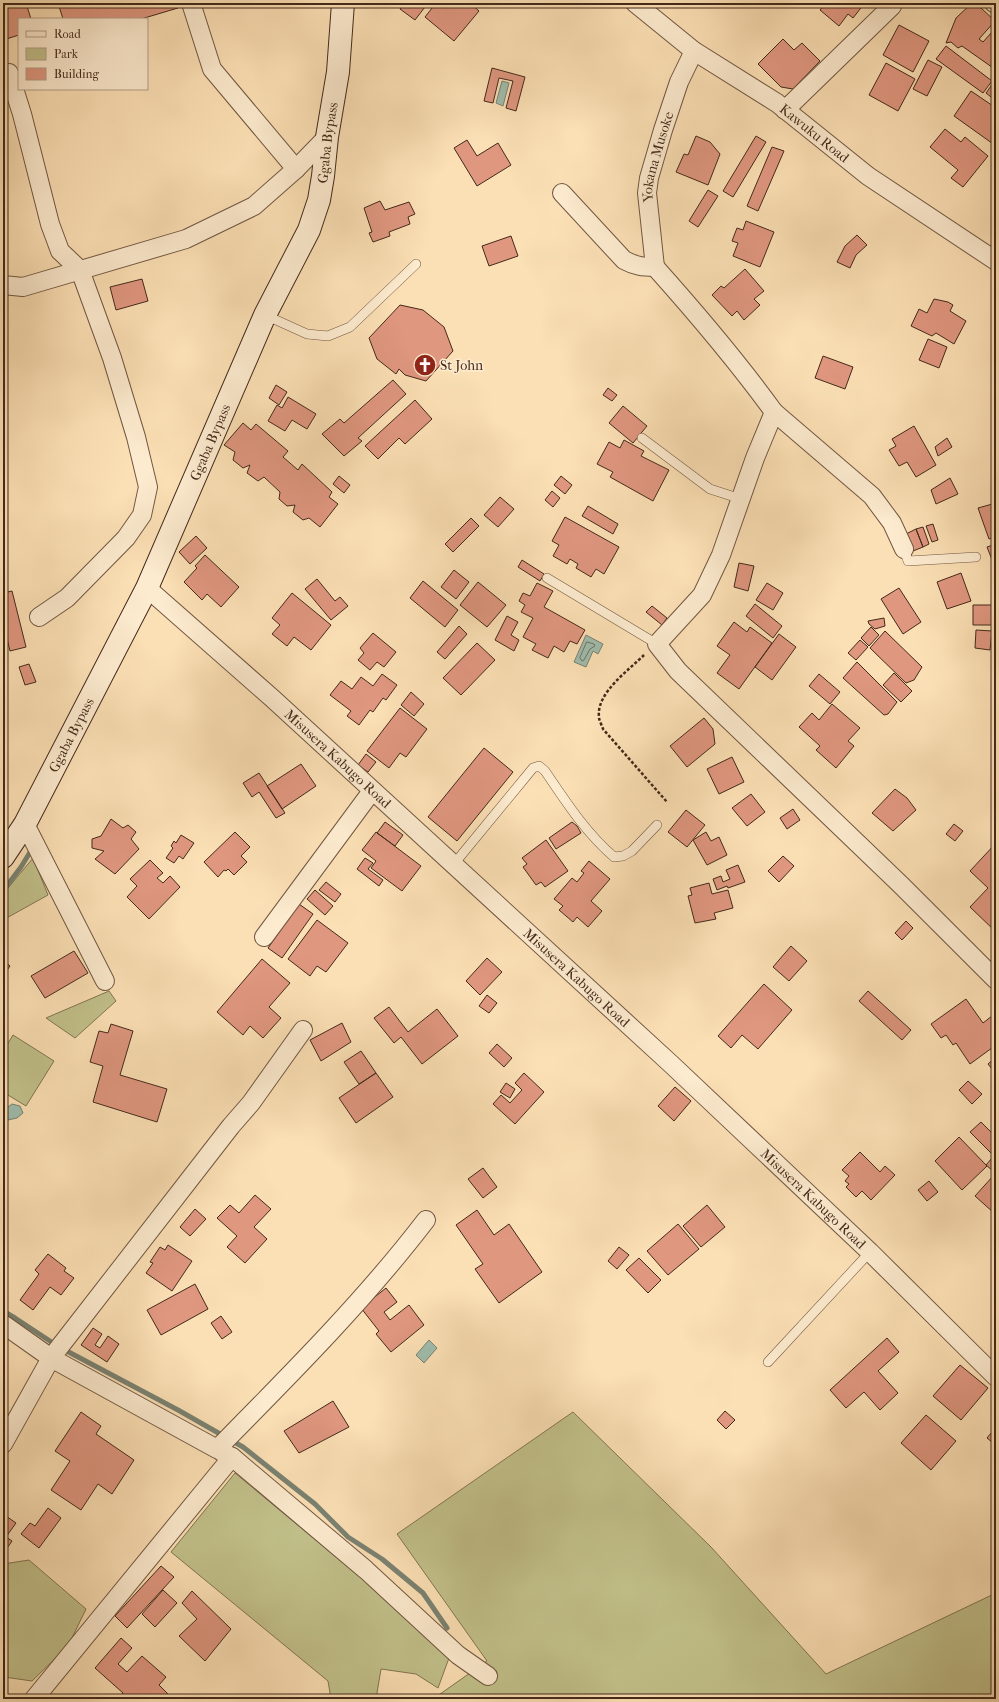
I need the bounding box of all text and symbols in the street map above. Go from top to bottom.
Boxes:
legend [18,18,148,90]
text: Road [54,27,81,41]
text: Park [54,47,79,61]
text: Building [54,67,99,81]
street label: Kawuku Road [776,100,853,166]
street label: Ggaba Bypass [313,101,341,185]
street label: Yokana Musoke [638,109,677,204]
church icon: St John [412,352,438,378]
place label: St John [440,357,483,374]
street label: Ggaba Bypass [186,401,234,483]
street label: Ggaba Bypass [45,695,97,775]
street label: Misusera Kabugo Road [281,705,395,812]
street label: Misusera Kabugo Road [520,924,634,1031]
street label: Misusera Kabugo Road [757,1145,870,1253]

